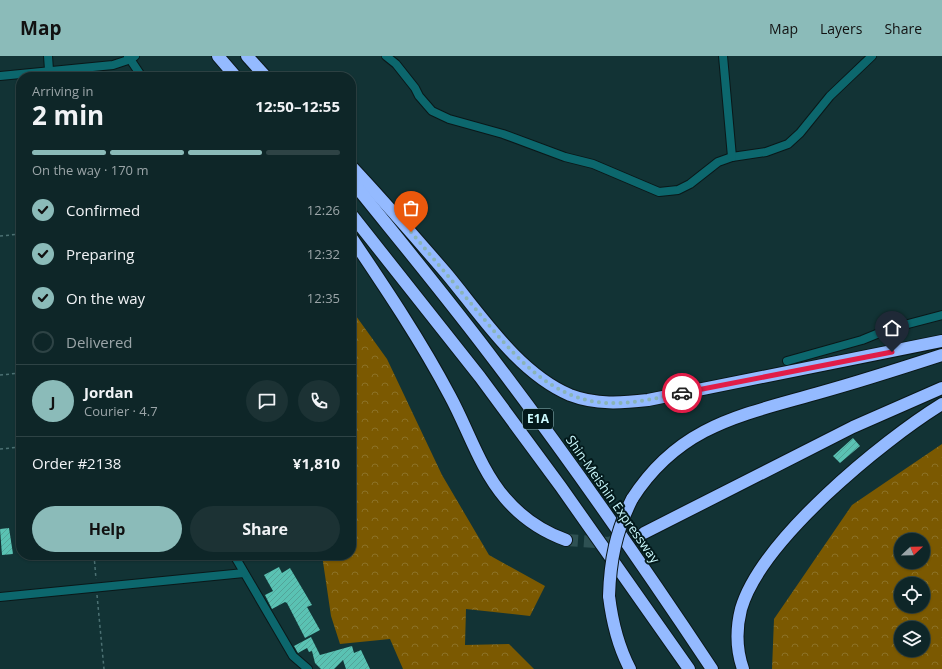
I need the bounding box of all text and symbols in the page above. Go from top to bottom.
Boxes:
text: Map [20,15,61,41]
text: Map [769,19,798,38]
text: Layers [820,19,862,38]
text: Share [884,19,922,38]
text: Arriving in [32,82,94,100]
text: 12:50–12:55 [255,96,340,116]
text: 2 min [32,97,104,133]
text: On the way · 170 m [32,161,148,179]
pin [394,191,428,232]
icon: bag [400,197,422,219]
icon: check [32,199,54,221]
text: Confirmed [66,200,140,220]
text: 12:26 [307,201,340,219]
icon: check [32,243,54,265]
text: Preparing [66,244,134,264]
text: 12:32 [307,245,340,263]
icon: check [32,287,54,309]
text: On the way [66,288,145,308]
text: 12:35 [307,289,340,307]
pin [875,311,909,352]
icon: home [881,317,903,339]
text: Delivered [66,332,133,352]
courier [662,373,702,413]
button: chat [246,380,288,422]
button: phone [298,380,340,422]
text: Jordan [84,382,133,402]
icon: car [671,382,693,404]
text: J [51,391,55,411]
text: Courier · 4.7 [84,402,158,420]
road number: E1A [523,409,553,429]
street label: Shin-Meishin Expressway [562,431,664,567]
text: Order #2138 [32,453,121,473]
text: ¥1,810 [293,453,340,473]
button: Help [32,506,182,552]
button: Share [190,506,340,552]
north arrow [894,533,930,569]
map controls [894,533,930,657]
button: locate [894,577,930,613]
button: layers [894,621,930,657]

